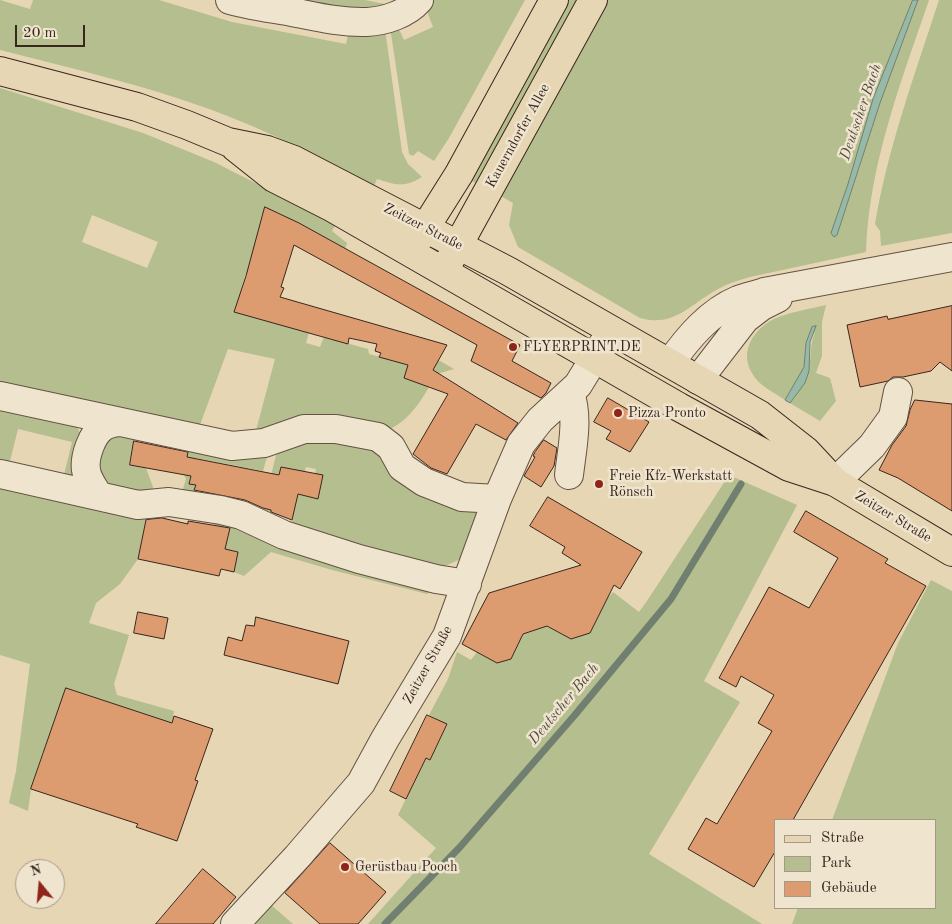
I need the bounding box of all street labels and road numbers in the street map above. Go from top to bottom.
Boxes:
street label: Kauerndorfer Allee [482,81,554,191]
street label: Zeitzer Straße [381,200,465,254]
street label: Zeitzer Straße [852,488,934,546]
street label: Zeitzer Straße [400,623,456,707]

